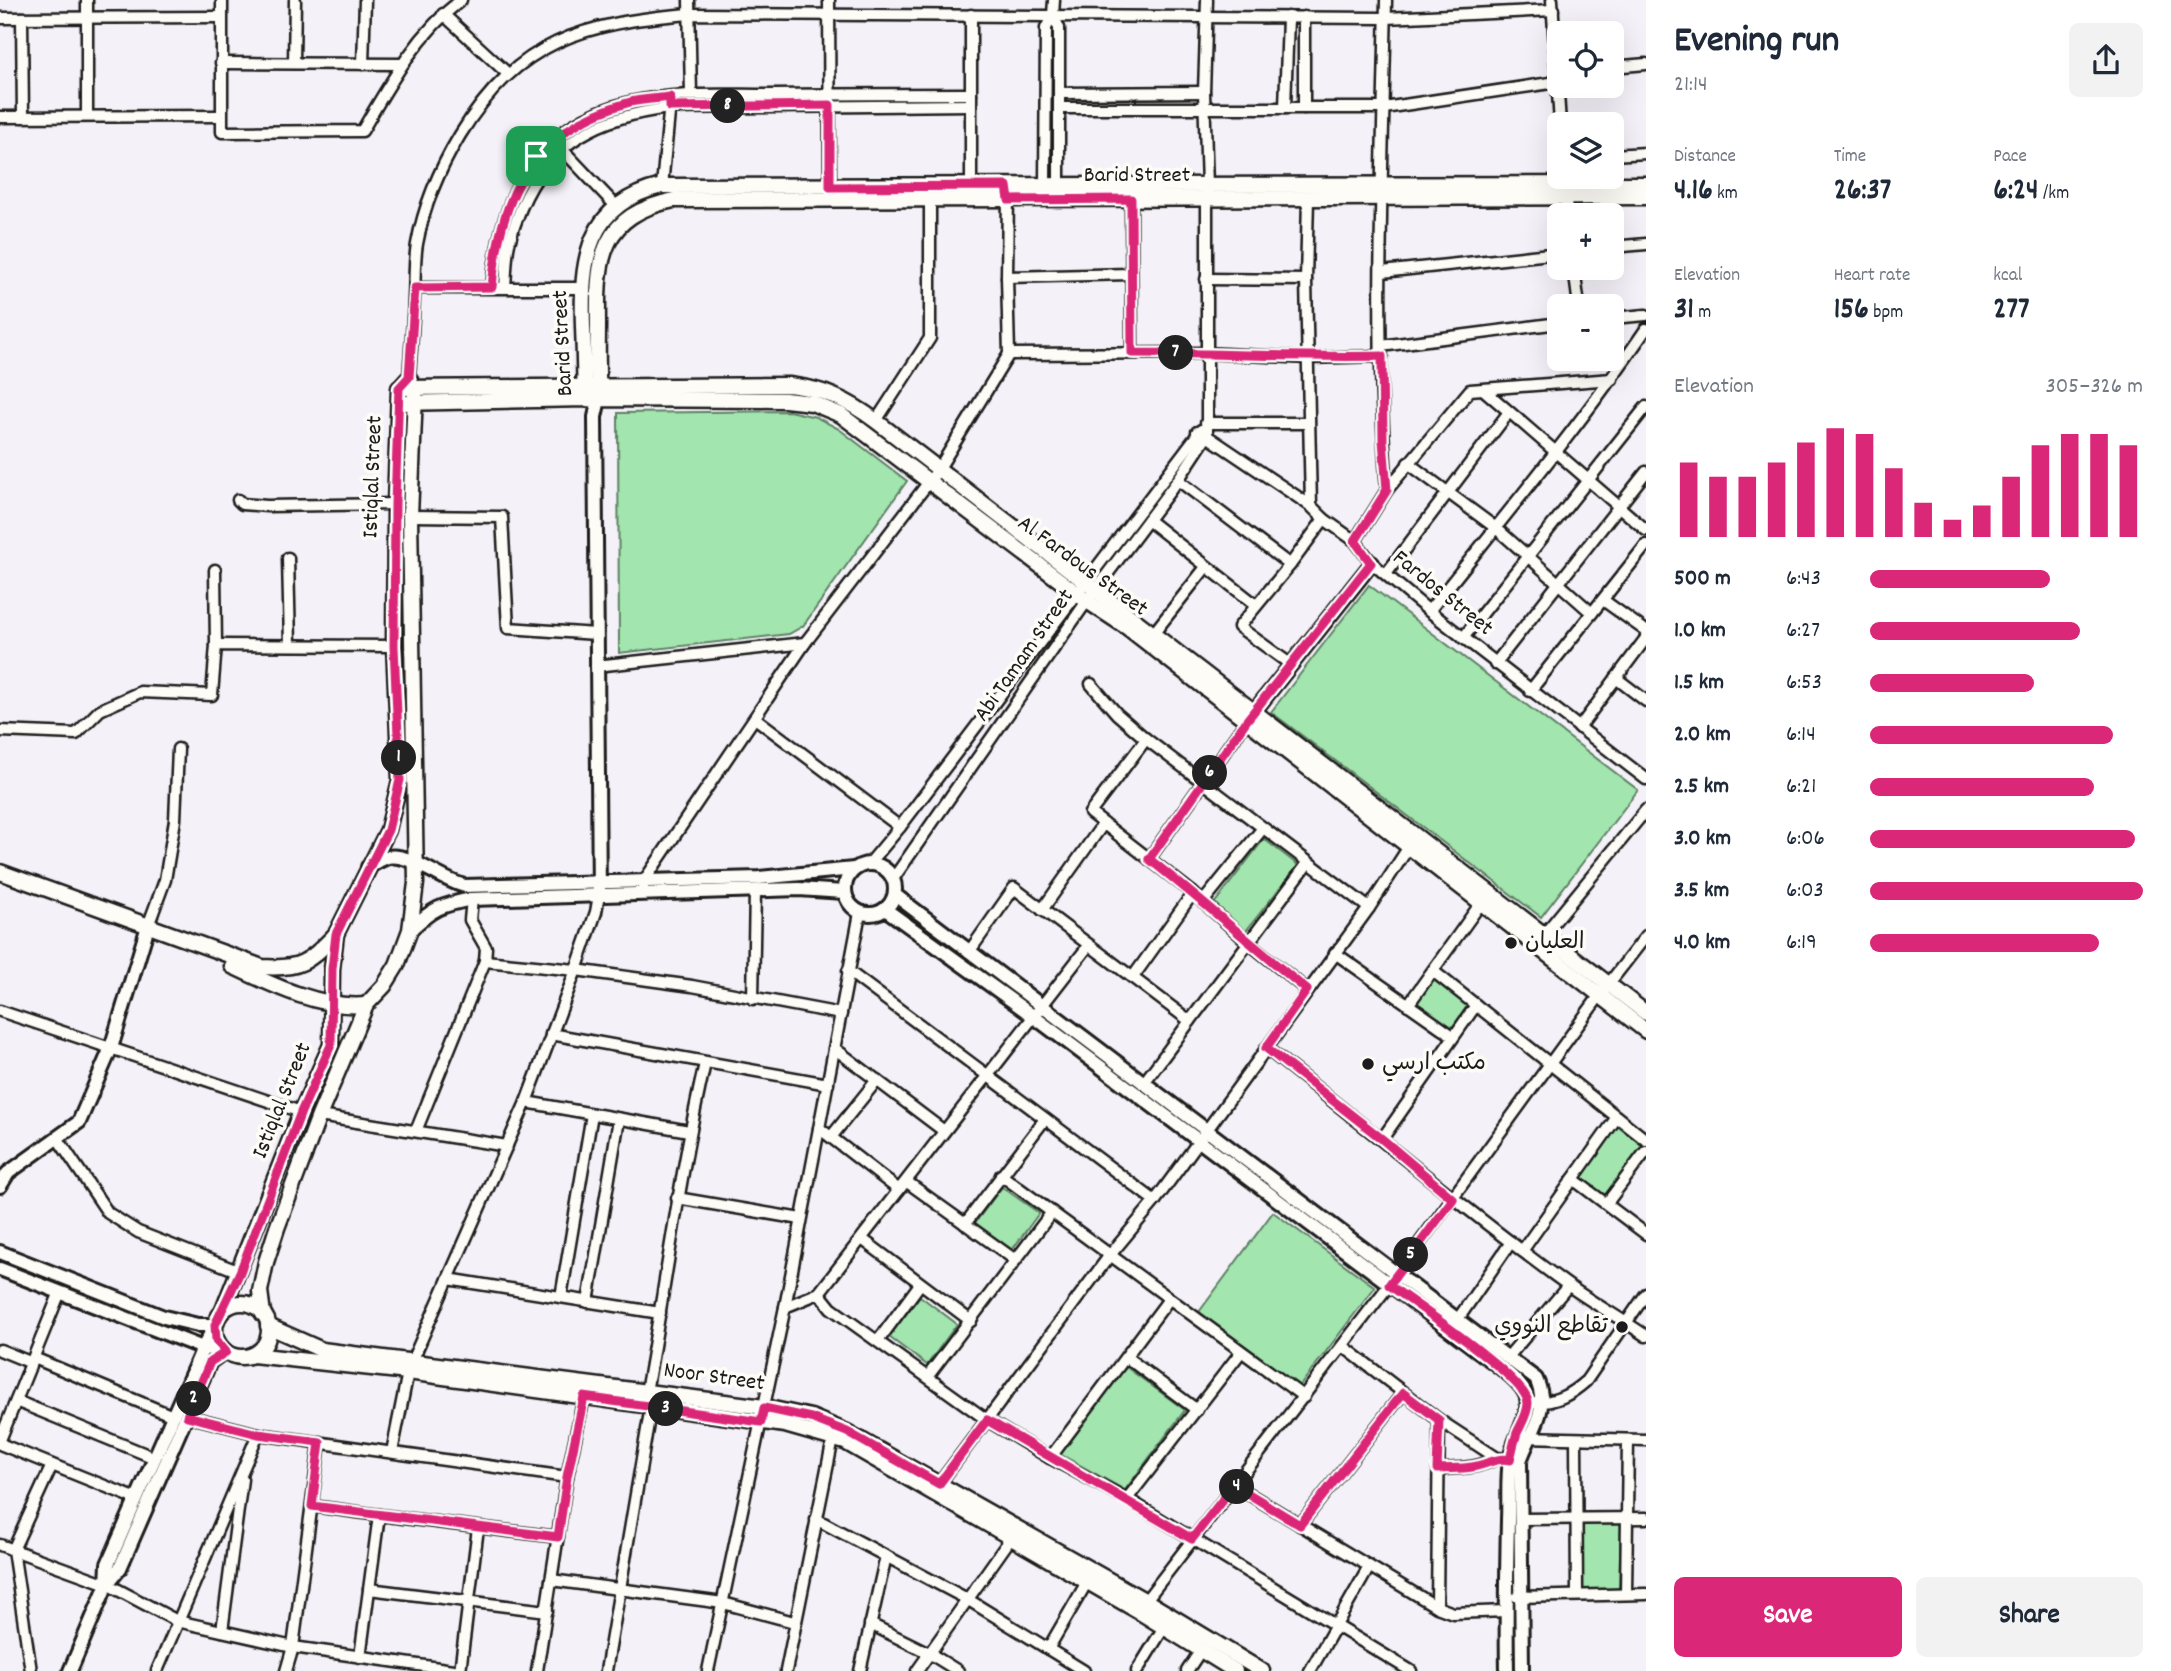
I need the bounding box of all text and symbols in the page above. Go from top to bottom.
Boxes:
text: Evening run [1674,15,1839,70]
map controls [1547,21,1624,371]
button: locate [1547,21,1624,98]
button: share [2069,23,2143,97]
text: 21:14 [1674,69,1708,102]
pin: 8 [710,88,746,124]
text: 8 [724,92,731,119]
button: layers [1547,112,1624,189]
pin [506,126,566,186]
icon: arrive [517,137,555,175]
text: Distance [1674,144,1736,171]
text: Time [1834,144,1866,171]
text: Pace [1993,144,2027,171]
street label: Barid Street [1084,160,1190,193]
text: 4.16 [1674,171,1713,214]
text: 26:37 [1834,171,1891,214]
text: 6:24 [1993,171,2039,214]
text: km [1713,181,1738,208]
text: /km [2039,181,2069,208]
button: + [1547,203,1624,280]
text: Elevation [1674,263,1740,290]
text: Heart rate [1834,263,1910,290]
text: kcal [1993,263,2022,290]
street label: Barid Street [545,289,583,397]
text: 31 [1674,290,1694,333]
text: 156 [1834,290,1869,333]
text: 277 [1993,290,2029,333]
button: − [1547,294,1624,371]
text: m [1694,300,1711,327]
text: bpm [1869,300,1903,327]
pin: 7 [1158,336,1194,370]
text: 7 [1172,339,1179,366]
text: Elevation [1674,371,1754,404]
text: 305–326 m [2046,371,2143,404]
street label: Istiqlal Street [355,415,393,539]
street label: Al Fardous Street [1010,508,1154,626]
street label: Fardos Street [1384,543,1500,645]
text: 500 m [1674,563,1731,596]
text: 6:43 [1786,563,1821,596]
street label: Abi Tamam Street [967,583,1083,729]
text: 1.0 km [1674,615,1726,648]
text: 6:27 [1786,615,1820,648]
text: 1.5 km [1674,667,1724,700]
text: 6:53 [1786,667,1822,700]
text: 2.0 km [1674,719,1731,752]
text: 6:14 [1786,719,1816,752]
pin: 1 [382,740,416,776]
text: 1 [396,744,401,771]
pin: 6 [1192,756,1228,790]
text: 6 [1205,759,1214,786]
text: 2.5 km [1674,771,1729,804]
text: 6:21 [1786,771,1816,804]
text: 3.0 km [1674,823,1731,856]
text: 6:06 [1786,823,1825,856]
text: 3.5 km [1674,875,1729,908]
text: 6:03 [1786,875,1824,908]
place label: العليان [1525,927,1584,960]
text: 4.0 km [1674,927,1730,960]
text: 6:19 [1786,927,1817,960]
marker: العليان [1503,935,1519,951]
street label: Istiqlal Street [245,1038,321,1164]
place label: مكتب ارسي [1382,1048,1486,1082]
marker: مكتب ارسي [1360,1056,1376,1072]
pin: 5 [1394,1238,1428,1272]
text: 5 [1406,1241,1415,1268]
place label: تقاطع النووي [1494,1311,1608,1344]
marker: تقاطع النووي [1614,1319,1630,1335]
street label: Noor Street [661,1355,767,1401]
pin: 2 [176,1382,212,1416]
text: 2 [189,1385,198,1412]
pin: 3 [648,1392,684,1426]
text: 3 [661,1395,670,1422]
pin: 4 [1220,1470,1254,1504]
text: 4 [1233,1473,1240,1500]
button: Save [1674,1577,1902,1657]
button: Share [1916,1577,2143,1657]

